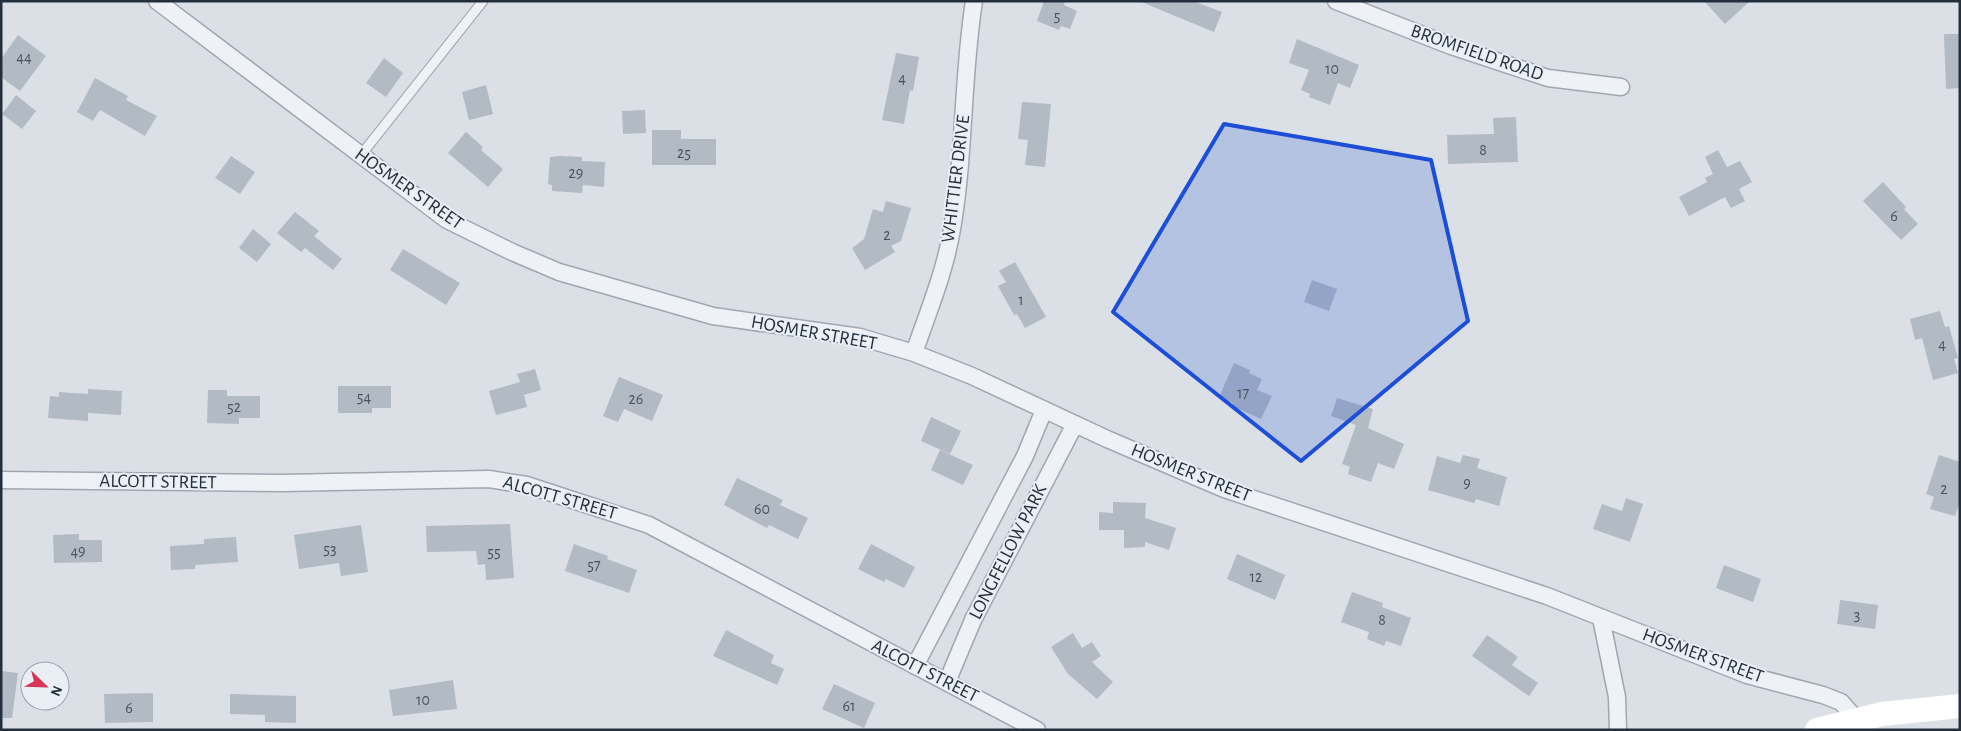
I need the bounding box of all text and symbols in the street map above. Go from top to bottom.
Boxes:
house number: 5 [1054,8,1060,24]
street label: BROMFIELD ROAD [1408,21,1546,85]
house number: 44 [16,49,32,65]
house number: 10 [1325,61,1339,77]
house number: 4 [898,70,906,86]
street label: WHITTIER DRIVE [939,114,973,244]
house number: 8 [1479,142,1487,158]
street label: HOSMER STREET [351,145,467,233]
house number: 25 [677,145,691,161]
house number: 29 [569,165,583,181]
house number: 6 [1890,208,1898,224]
house number: 2 [883,227,891,243]
house number: 1 [1018,292,1024,308]
street label: HOSMER STREET [749,313,879,353]
house number: 4 [1938,336,1946,352]
house number: 17 [1237,385,1249,401]
house number: 54 [357,389,371,405]
house number: 26 [629,391,643,407]
house number: 52 [227,399,241,415]
street label: HOSMER STREET [1128,440,1254,506]
street label: ALCOTT STREET [99,471,217,493]
street label: ALCOTT STREET [501,473,619,523]
house number: 9 [1463,475,1471,491]
street label: LONGFELLOW PARK [966,481,1050,623]
house number: 2 [1940,481,1948,497]
house number: 60 [754,501,770,517]
house number: 53 [323,541,337,557]
house number: 49 [70,543,86,559]
house number: 55 [487,544,501,560]
house number: 57 [587,557,601,573]
house number: 12 [1250,569,1262,585]
house number: 3 [1854,607,1860,623]
house number: 8 [1378,612,1386,628]
street label: HOSMER STREET [1640,625,1766,687]
street label: ALCOTT STREET [868,636,982,706]
north arrow [20,661,70,711]
text: N [48,683,64,698]
house number: 10 [416,692,430,708]
house number: 61 [842,698,856,714]
house number: 6 [125,700,133,716]

